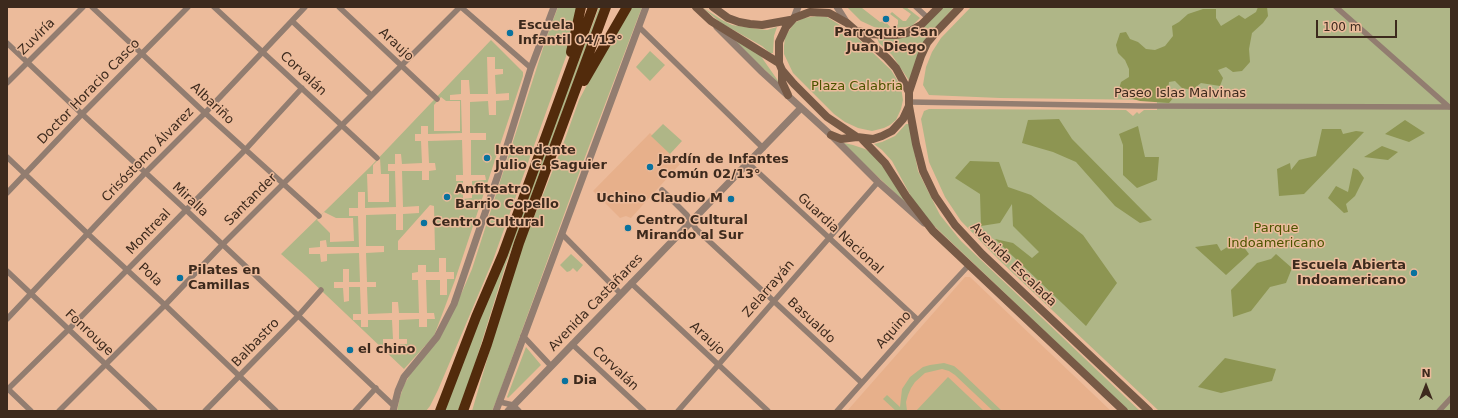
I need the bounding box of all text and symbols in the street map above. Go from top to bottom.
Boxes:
scale bar [1318,12,1399,38]
marker: Parroquia San Juan Diego [881,14,891,24]
street label: Zuviría [15,15,59,59]
place label: Escuela Infantil 04/13° [518,18,623,49]
text: 100 m [1323,20,1361,34]
street label: Araujo [375,25,417,65]
place label: Parroquia San Juan Diego [834,25,938,56]
marker: Escuela Infantil 04/13° [505,28,515,38]
street label: Doctor Horacio Casco [35,36,143,148]
street label: Corvalán [277,49,329,99]
park label: Plaza Calabria [811,79,903,95]
street label: Albariño [187,80,237,128]
street label: Paseo Islas Malvinas [1114,86,1246,102]
street label: Crisóstomo Álvarez [99,104,197,206]
place label: Intendente Julio C. Saguier [495,143,607,174]
place label: Jardín de Infantes Común 02/13° [658,152,789,183]
marker: Intendente Julio C. Saguier [482,153,492,163]
marker: Jardín de Infantes Común 02/13° [645,162,655,172]
street label: Santander [222,171,280,229]
street label: Miralla [169,180,211,220]
place label: Anfiteatro Barrio Copello [455,182,559,213]
street label: Guardia Nacional [794,190,886,278]
place label: Uchino Claudio M [596,191,723,207]
marker: Anfiteatro Barrio Copello [442,192,452,202]
marker: Uchino Claudio M [726,194,736,204]
street label: Montreal [124,206,174,258]
place label: Centro Cultural Mirando al Sur [636,213,748,244]
place label: Centro Cultural [432,215,544,231]
marker: Centro Cultural [419,218,429,228]
street label: Avenida Escalada [967,220,1059,310]
park label: Parque Indoamericano [1227,221,1325,252]
marker: Centro Cultural Mirando al Sur [623,223,633,233]
street label: Avenida Castañares [546,251,646,355]
street label: Zelarrayán [740,257,798,321]
place label: Escuela Abierta Indoamericano [1292,258,1406,289]
street label: Pola [135,260,165,290]
place label: Pilates en Camillas [188,263,261,294]
marker: Escuela Abierta Indoamericano [1409,268,1419,278]
marker: Pilates en Camillas [175,273,185,283]
street label: Basualdo [784,295,838,347]
street label: Fonrouge [61,307,117,359]
street label: Aquino [873,308,915,352]
street label: Balbastro [229,315,283,371]
street label: Araujo [686,319,728,359]
place label: el chino [358,342,415,358]
street label: Corvalán [589,344,641,394]
marker: el chino [345,345,355,355]
north arrow [1406,366,1446,406]
text: N [1421,367,1431,380]
place label: Dia [573,373,597,389]
marker: Dia [560,376,570,386]

